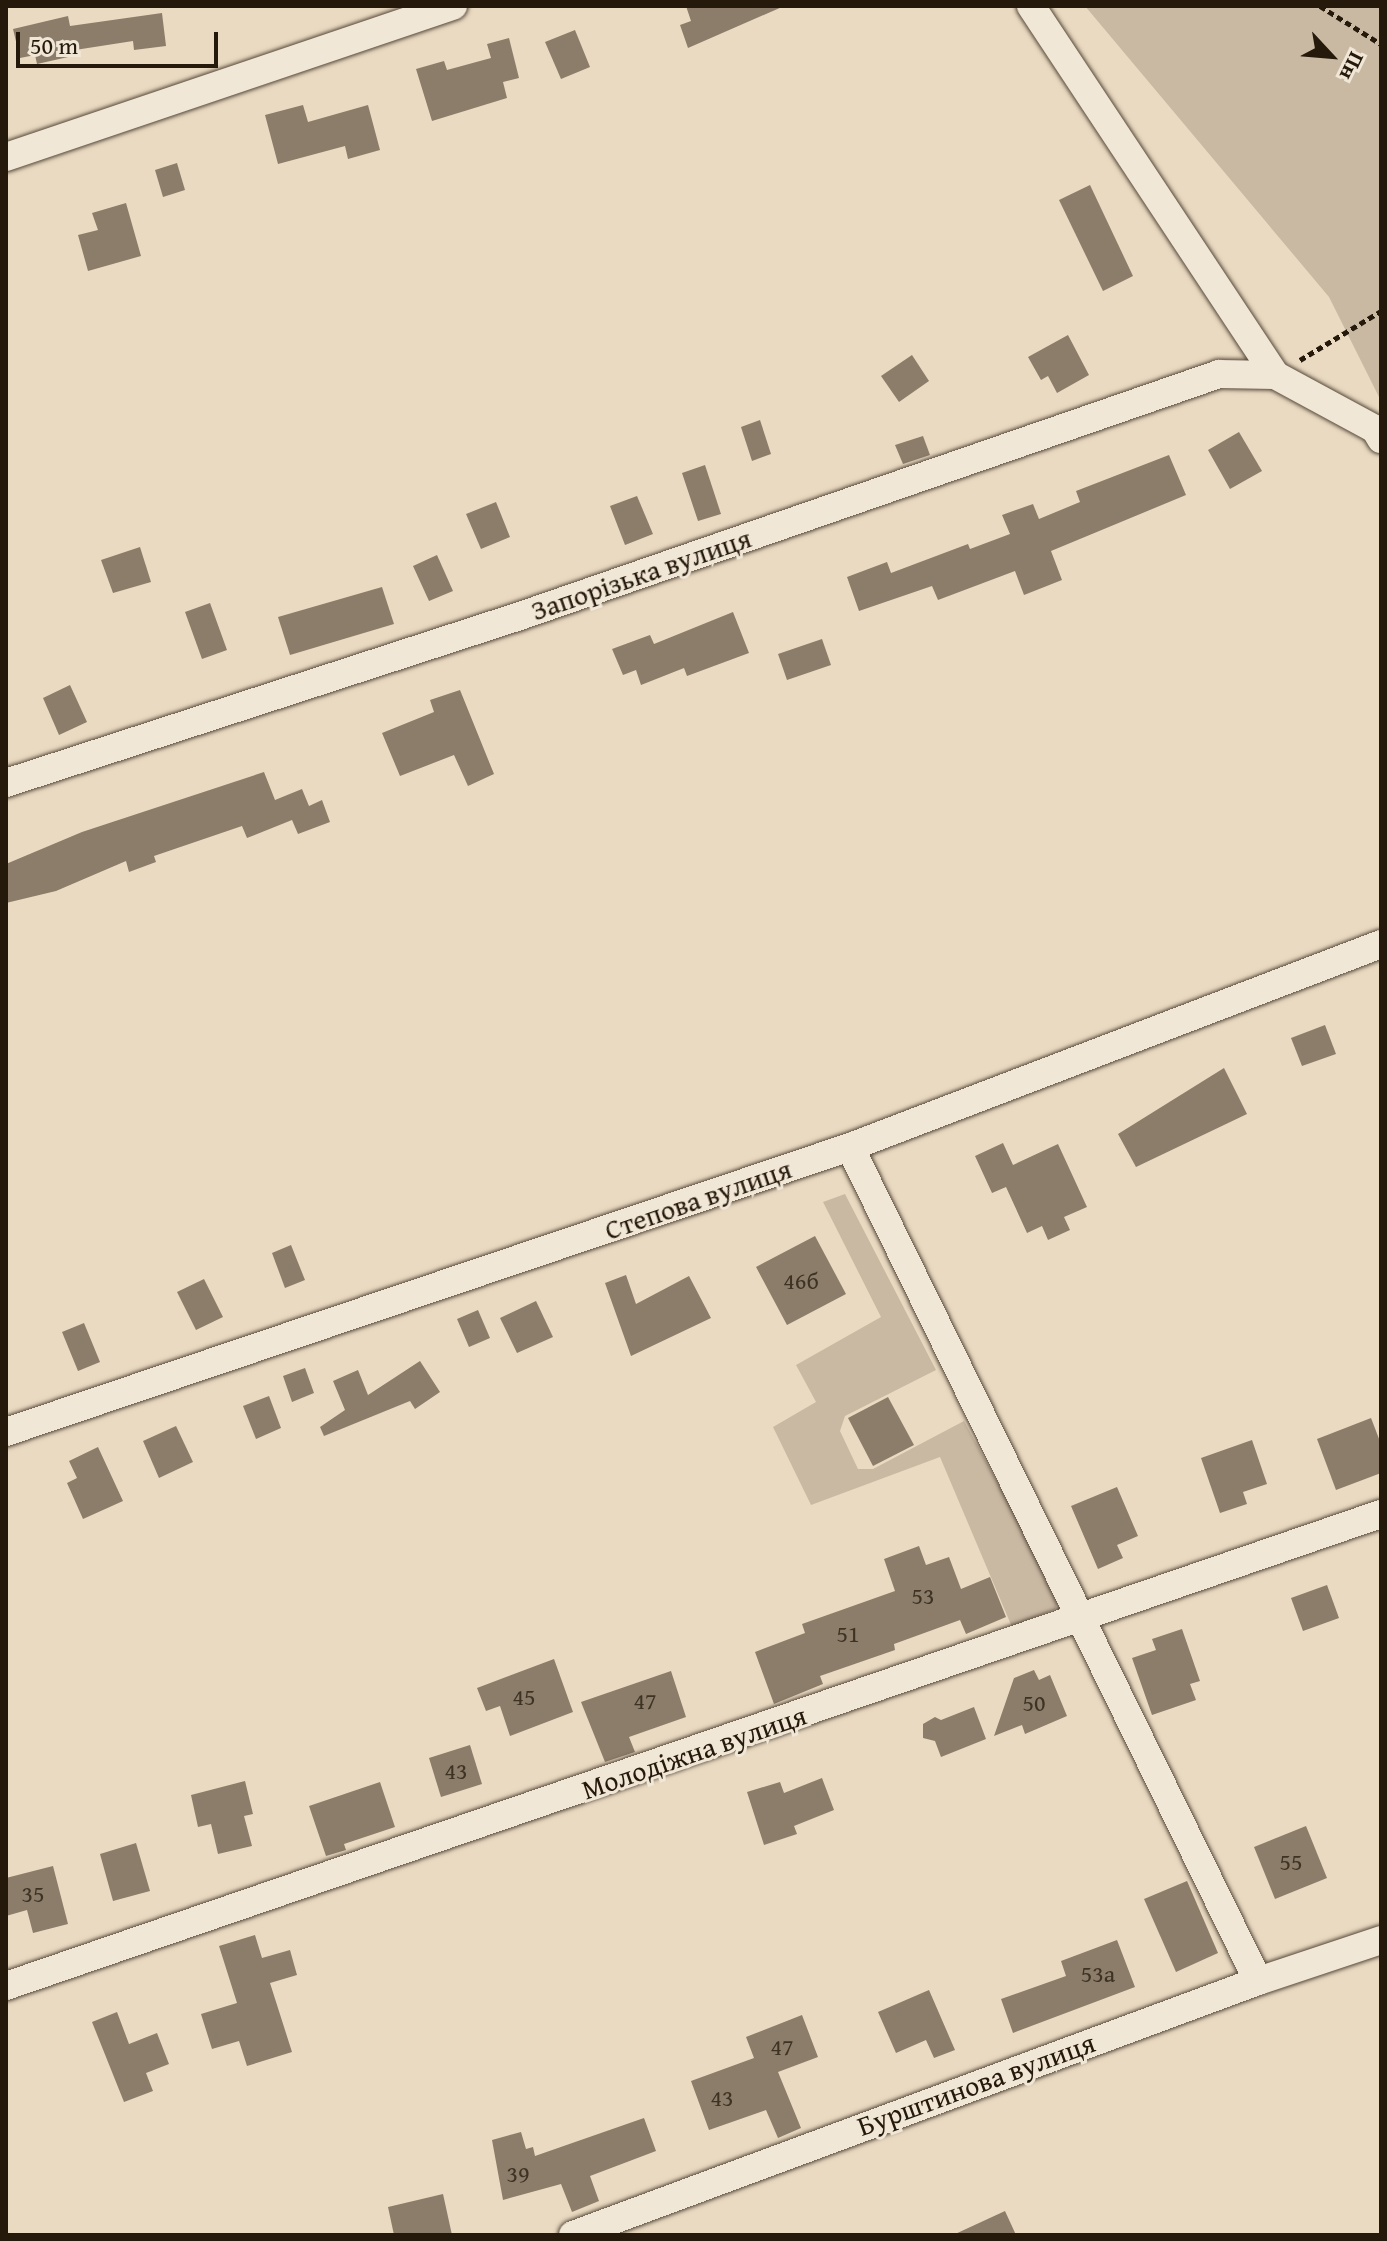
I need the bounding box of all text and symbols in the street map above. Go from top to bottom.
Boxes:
scale bar [20,16,222,66]
north arrow [1291,16,1371,96]
text: 50 m [30,28,78,63]
text: Пн [1332,47,1373,86]
street label: Запорізька вулиця [527,521,755,627]
street label: Степова вулиця [600,1151,796,1247]
house number: 46б [783,1267,819,1295]
house number: 53 [911,1582,935,1610]
house number: 51 [836,1620,860,1648]
house number: 45 [512,1683,536,1711]
house number: 47 [633,1687,657,1715]
house number: 50 [1022,1689,1046,1717]
street label: Молодіжна вулиця [577,1698,811,1806]
house number: 43 [444,1757,468,1785]
house number: 55 [1279,1848,1303,1876]
house number: 35 [21,1880,45,1908]
house number: 53а [1081,1960,1115,1988]
street label: Бурштинова вулиця [853,2025,1099,2143]
house number: 47 [770,2033,794,2061]
house number: 43 [710,2084,734,2112]
house number: 39 [506,2160,530,2188]

